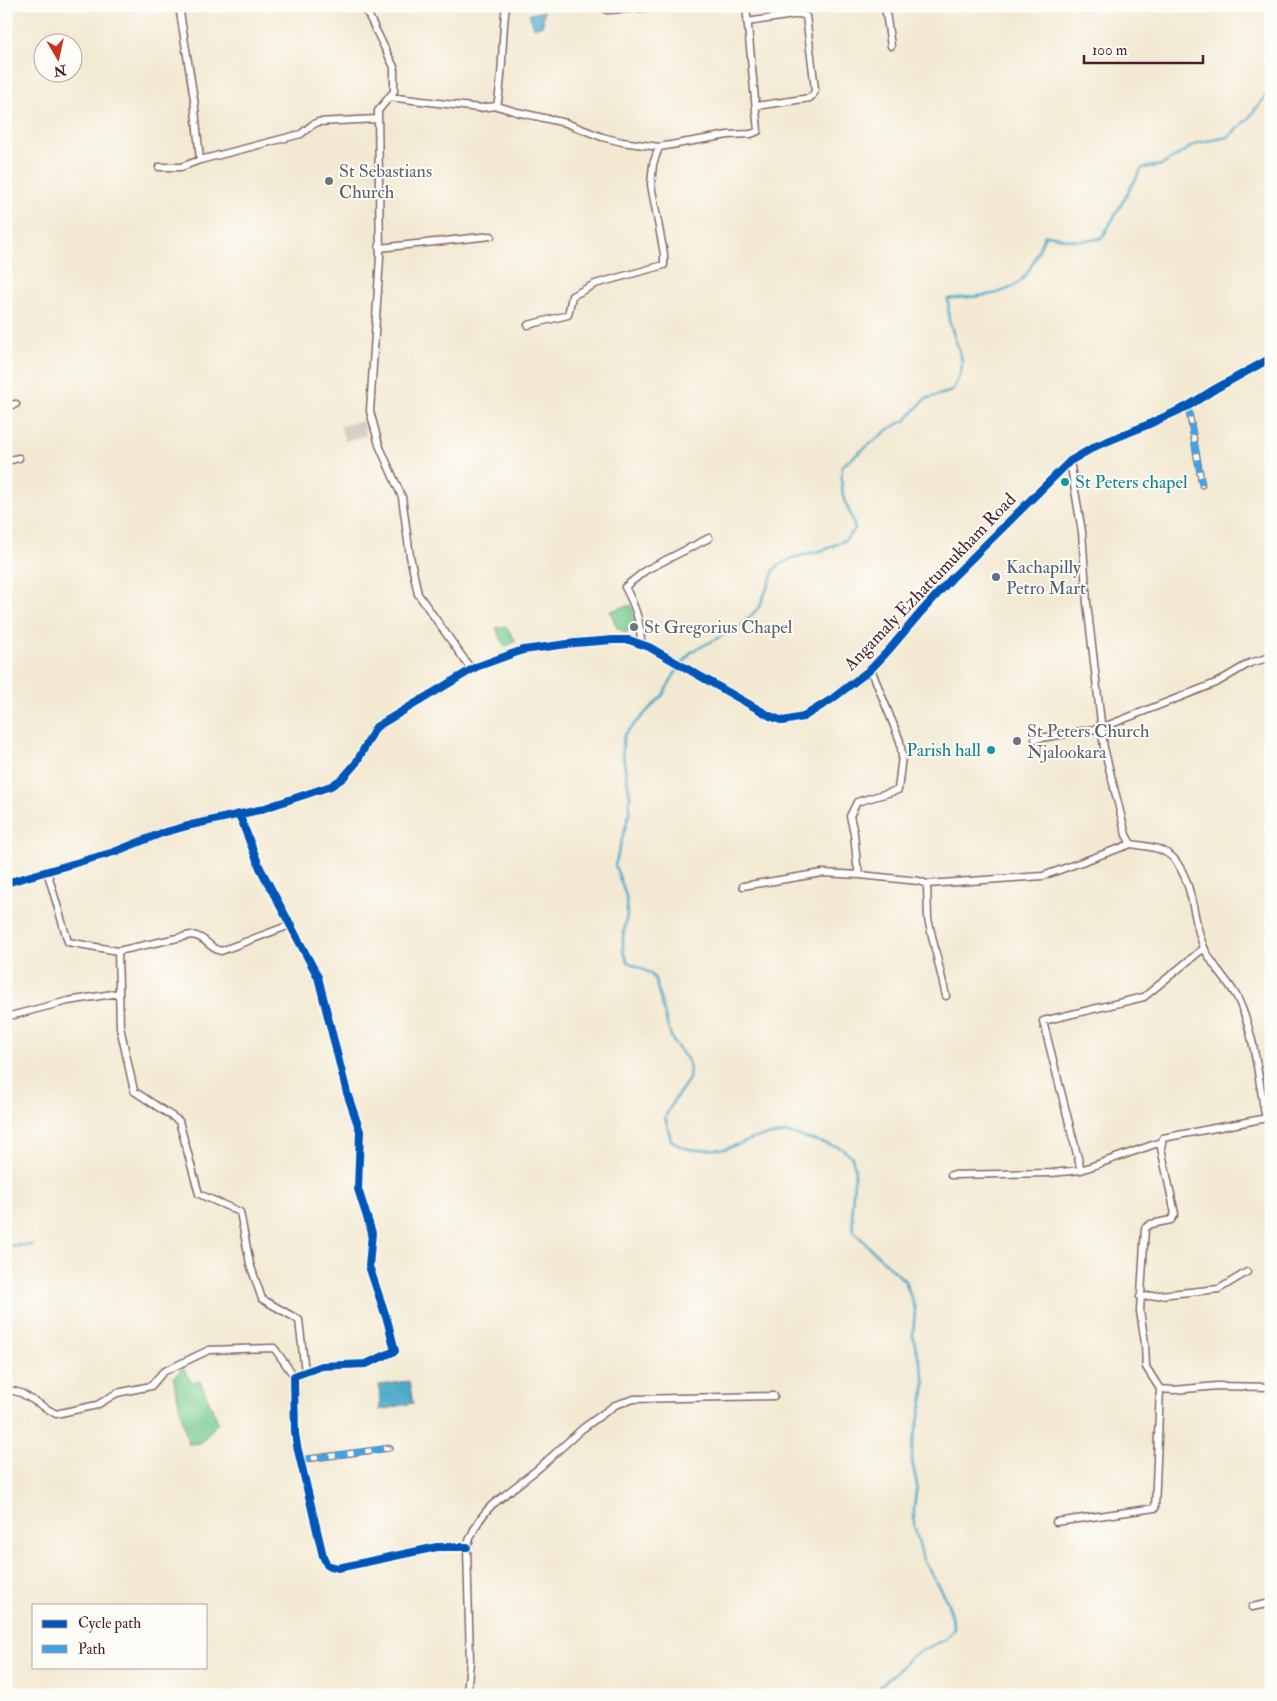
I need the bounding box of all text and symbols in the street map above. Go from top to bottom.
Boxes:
north arrow [32,32,82,82]
scale bar [1084,32,1203,64]
text: 100 m [1092,41,1128,60]
text: N [52,61,68,80]
place label: St Sebastians Church [339,160,432,204]
marker: St Sebastians Church [323,175,335,187]
place label: St Peters chapel [1075,471,1188,494]
marker: St Peters chapel [1059,476,1071,488]
street label: Angamaly Ezhattumukham Road [838,488,1021,676]
place label: Kachapilly Petro Mart [1006,556,1086,600]
marker: Kachapilly Petro Mart [990,571,1002,583]
place label: St Gregorius Chapel [644,616,793,639]
marker: St Gregorius Chapel [628,621,640,633]
place label: St Peters Church Njalookara [1027,720,1150,764]
marker: St Peters Church Njalookara [1011,735,1023,747]
place label: Parish hall [907,739,981,762]
marker: Parish hall [985,744,997,756]
legend [32,1604,208,1668]
text: Cycle path [78,1614,141,1634]
text: Path [78,1640,105,1659]

